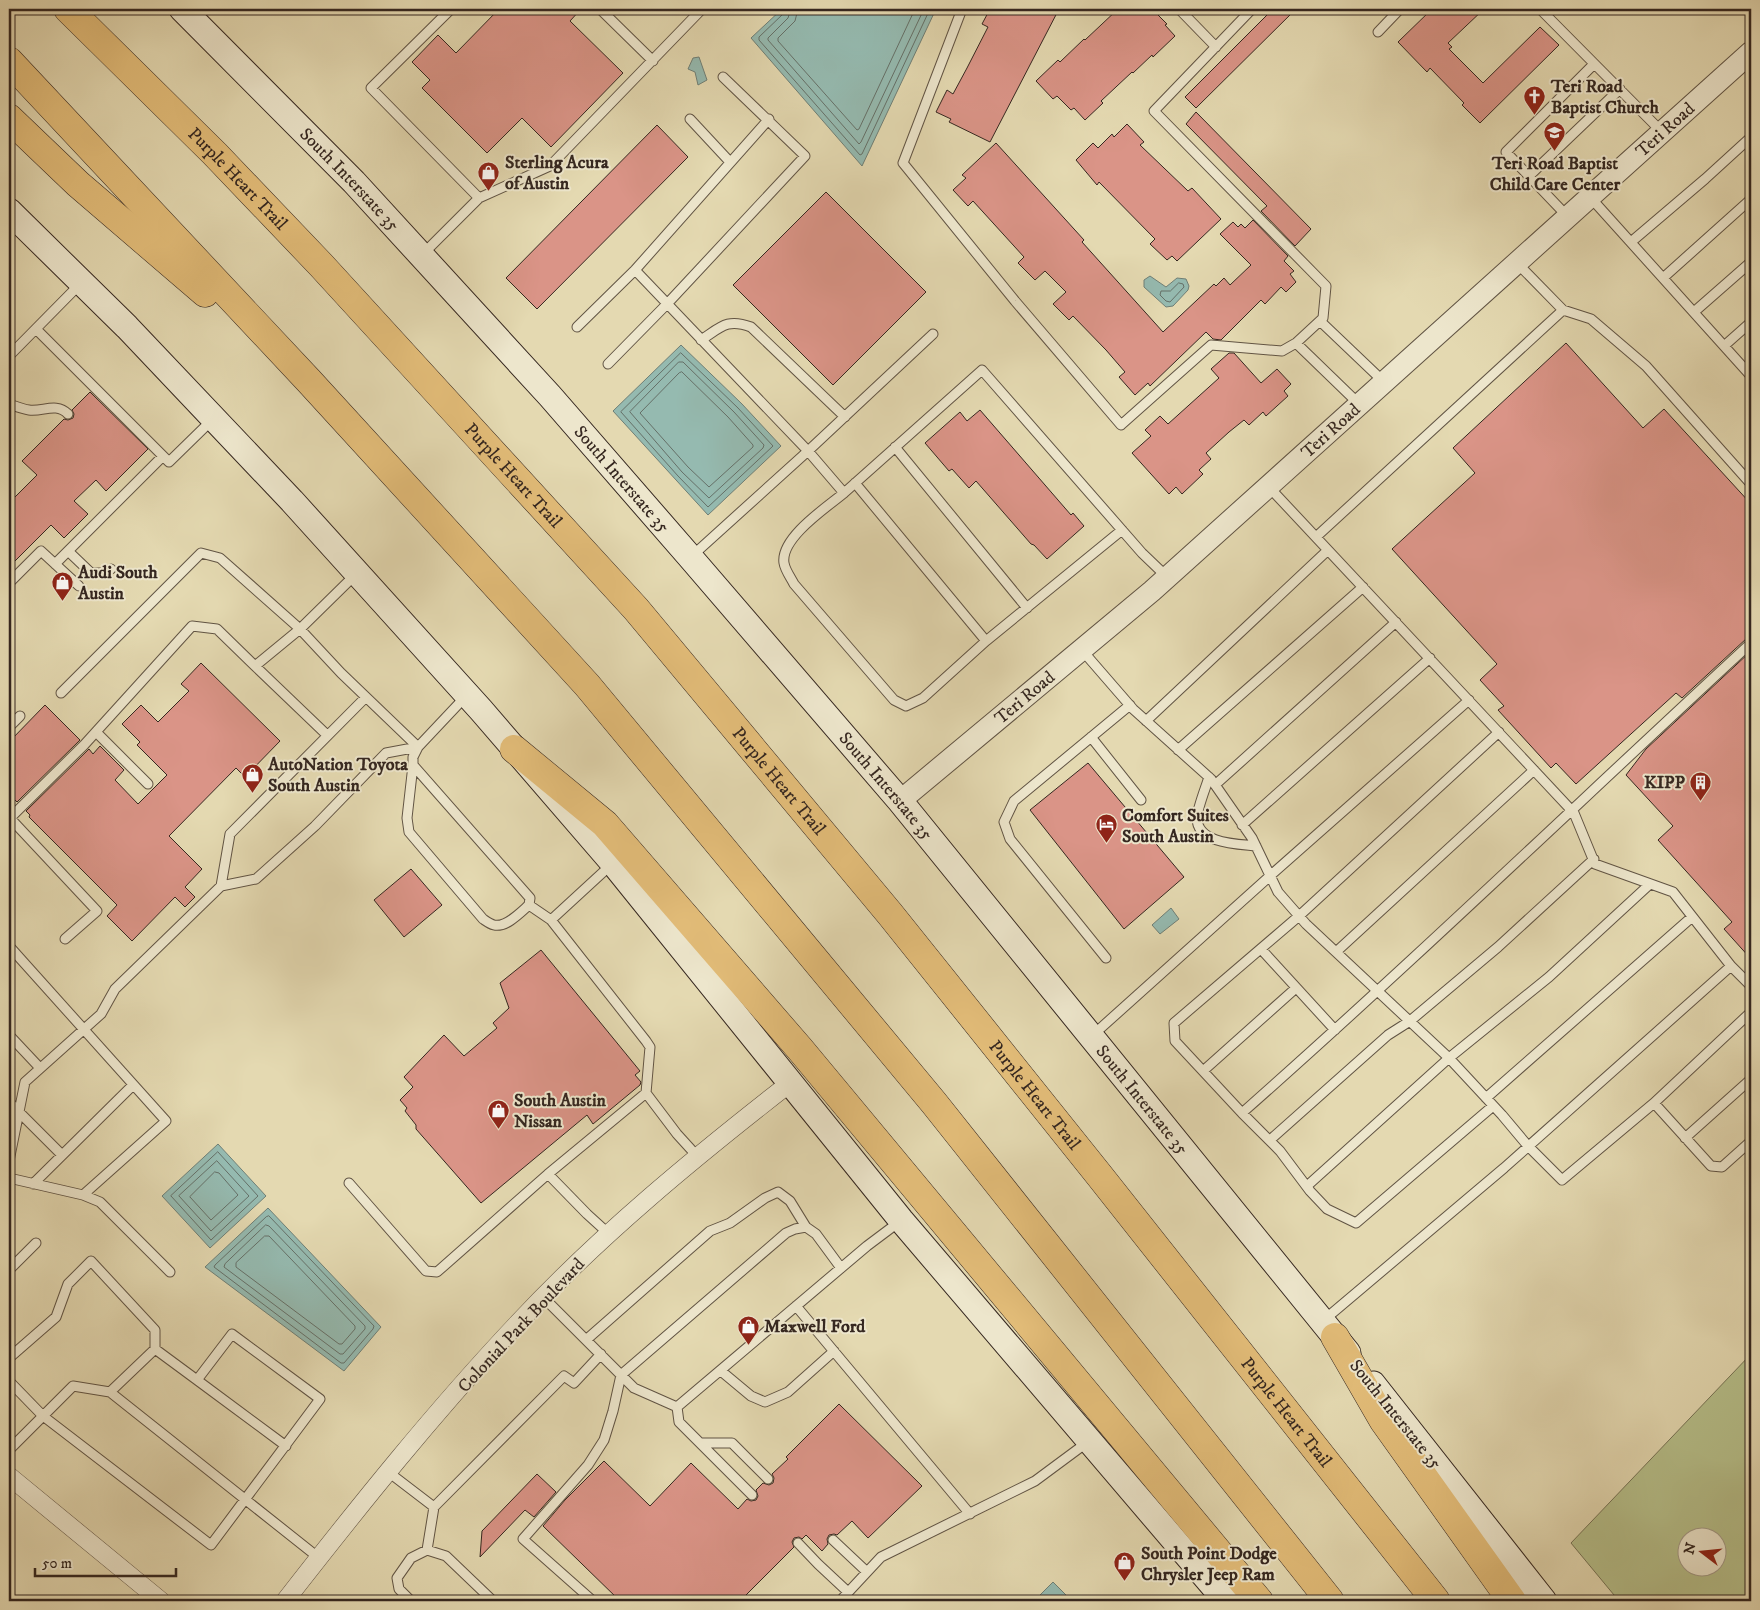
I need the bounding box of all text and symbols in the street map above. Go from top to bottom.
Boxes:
place label: Teri Road Baptist Church [1550,76,1659,119]
church icon: Teri Road Baptist Church [1523,84,1547,115]
street label: Teri Road [1632,98,1700,162]
school or university icon: Teri Road Baptist Child Care Center [1543,121,1567,152]
street label: Purple Heart Trail [183,123,292,235]
street label: South Interstate 35 [294,124,404,236]
place label: Sterling Acura of Austin [505,152,609,195]
place label: Teri Road Baptist Child Care Center [1490,153,1621,196]
shop icon: Sterling Acura of Austin [477,160,501,191]
street label: Teri Road [1297,399,1365,463]
street label: Purple Heart Trail [459,419,567,533]
street label: South Interstate 35 [569,421,674,538]
place label: Audi South Austin [77,562,158,605]
shop icon: Audi South Austin [50,570,74,601]
street label: Teri Road [990,667,1060,729]
street label: Purple Heart Trail [727,723,830,840]
street label: South Interstate 35 [834,728,937,845]
place label: AutoNation Toyota South Austin [267,754,408,797]
shop icon: AutoNation Toyota South Austin [240,762,264,793]
building icon: KIPP [1689,770,1713,801]
place label: KIPP [1644,772,1686,794]
place label: Comfort Suites South Austin [1122,805,1229,848]
hotel icon: Comfort Suites South Austin [1094,813,1118,844]
street label: Purple Heart Trail [984,1036,1085,1155]
street label: South Interstate 35 [1091,1041,1193,1160]
place label: South Austin Nissan [514,1090,607,1133]
shop icon: South Austin Nissan [486,1098,510,1129]
street label: Colonial Park Boulevard [454,1254,590,1398]
shop icon: Maxwell Ford [736,1314,760,1345]
place label: Maxwell Ford [764,1316,866,1338]
street label: Purple Heart Trail [1236,1353,1336,1473]
street label: South Interstate 35 [1344,1355,1446,1474]
north arrow [1678,1528,1728,1578]
text: N [1680,1540,1701,1557]
place label: South Point Dodge Chrysler Jeep Ram [1141,1543,1277,1586]
scale bar [35,1545,176,1577]
shop icon: South Point Dodge Chrysler Jeep Ram [1113,1551,1137,1582]
text: 50 m [42,1554,72,1573]

